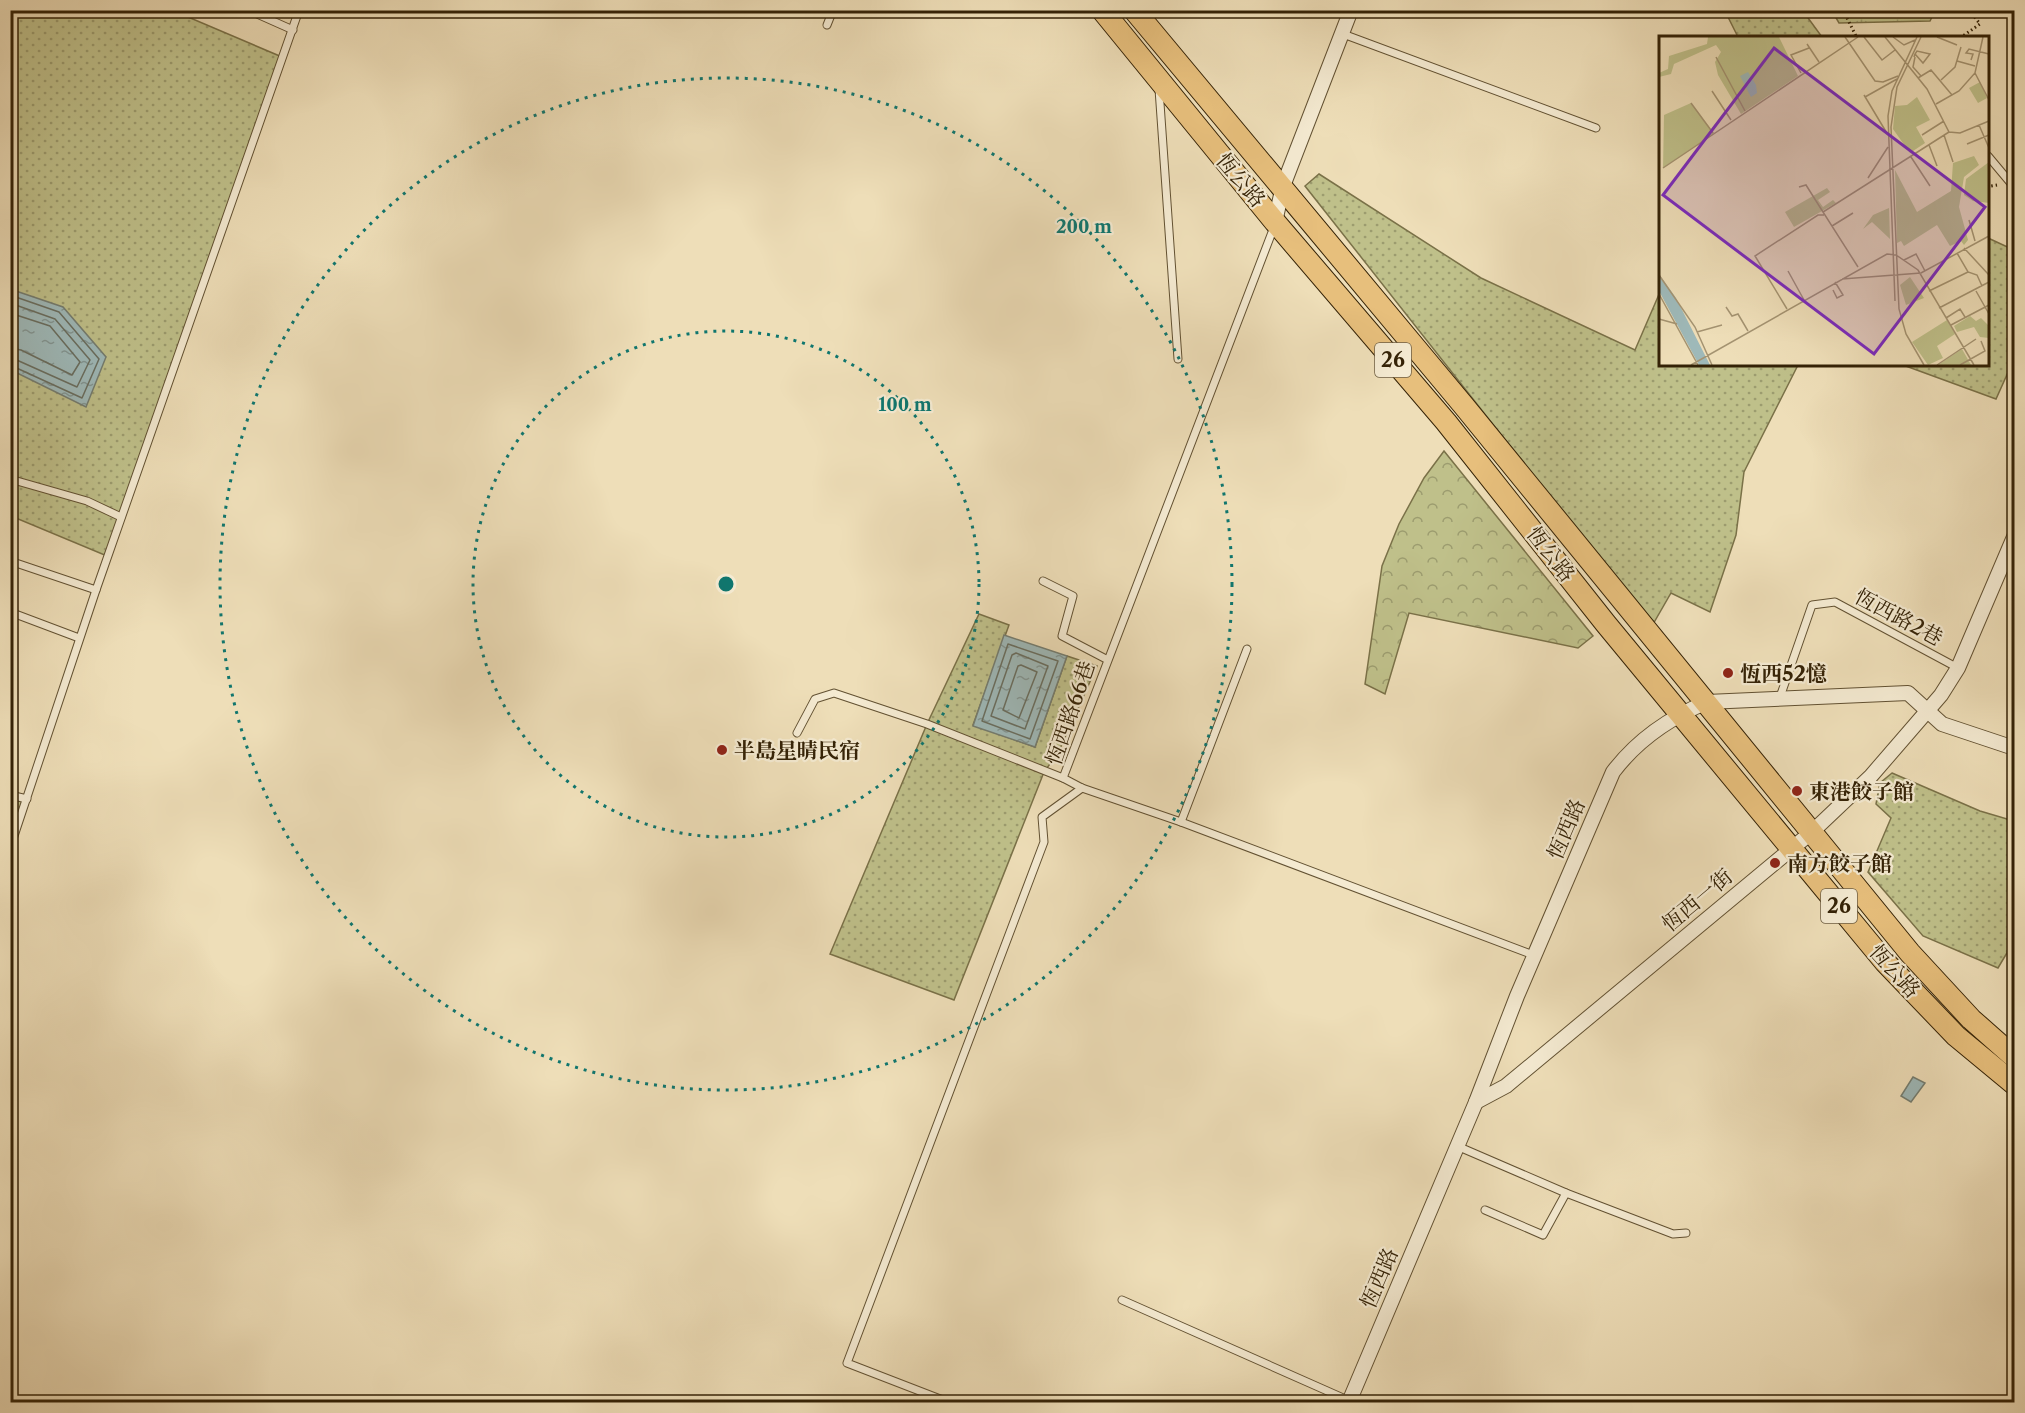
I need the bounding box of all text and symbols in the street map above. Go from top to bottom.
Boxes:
inset map [1659,36,1989,366]
street label: 恆公路 [1211,148,1271,212]
text: 200 m [1056,216,1112,238]
road number: 26 [1375,343,1411,377]
text: 100 m [878,394,932,416]
street label: 恆公路 [1522,521,1580,587]
centre of rings [716,574,736,594]
street label: 恆西路2巷 [1851,583,1947,651]
street label: 恆西路66巷 [1041,658,1099,768]
place label: 恆西52憶 [1740,661,1827,686]
marker: 恆西52憶 [1721,666,1735,680]
place label: 半島星晴民宿 [734,738,860,763]
marker: 半島星晴民宿 [715,743,729,757]
place label: 東港餃子館 [1809,779,1914,804]
marker: 東港餃子館 [1790,784,1804,798]
street label: 恆西路 [1542,795,1590,863]
place label: 南方餃子館 [1787,851,1892,876]
marker: 南方餃子館 [1768,856,1782,870]
street label: 恆西一街 [1657,863,1737,937]
road number: 26 [1821,889,1857,923]
street label: 恆公路 [1865,939,1925,1003]
street label: 恆西路 [1355,1244,1403,1312]

